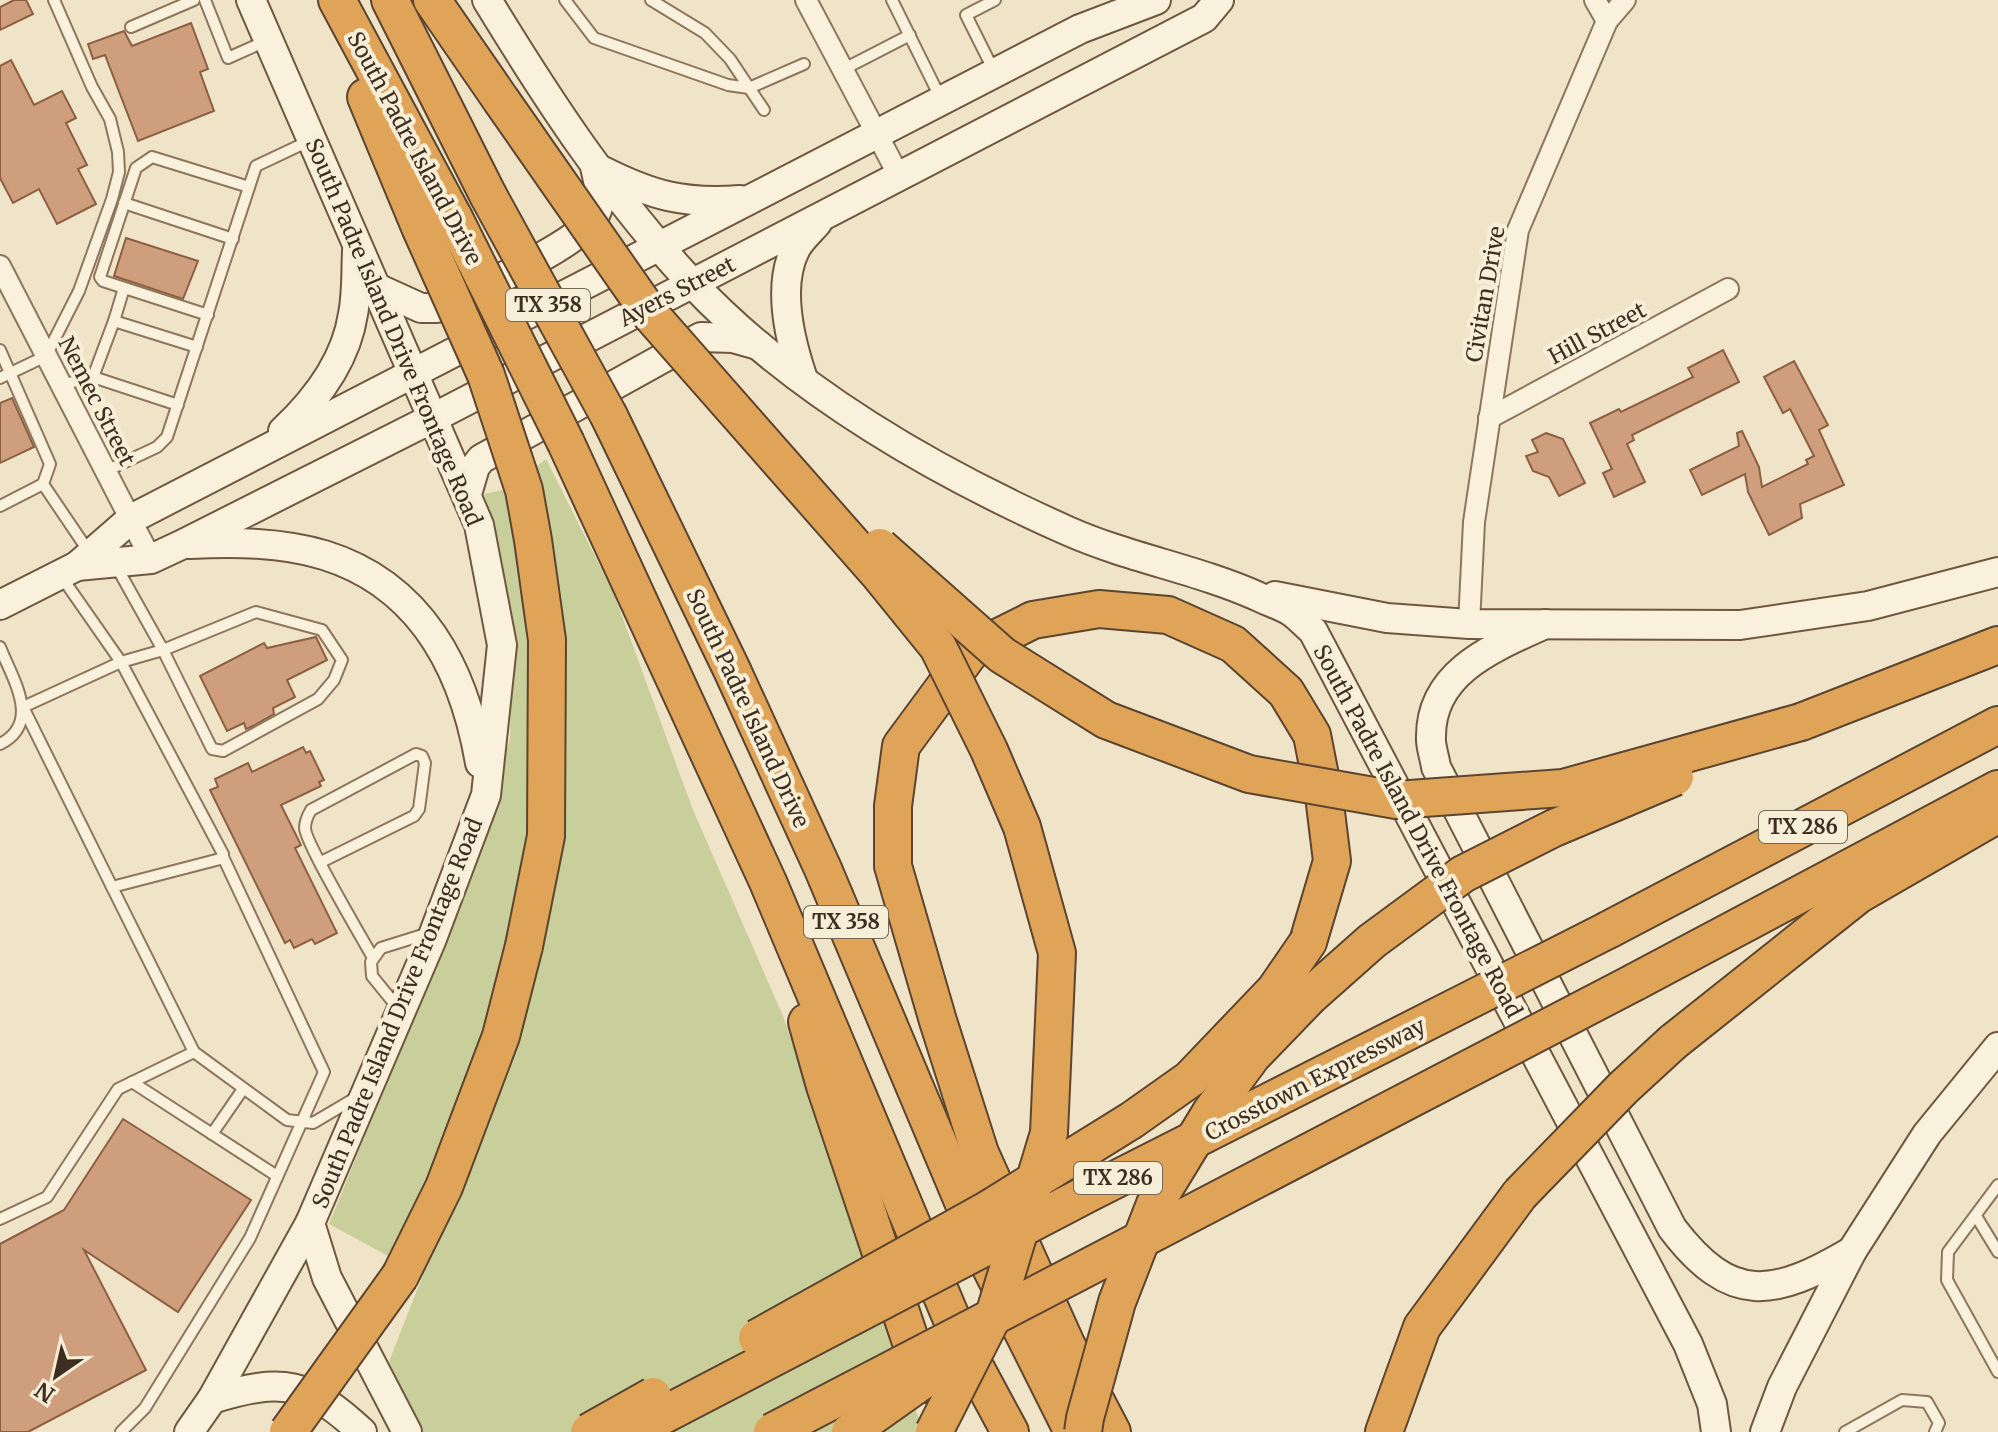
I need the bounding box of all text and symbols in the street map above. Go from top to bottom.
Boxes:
street label: South Padre Island Drive [342,27,488,269]
street label: South Padre Island Drive Frontage Road [299,134,489,530]
street label: Civitan Drive [1459,224,1511,364]
street label: Ayers Street [613,250,740,333]
road number: TX 358 [506,289,590,321]
street label: Hill Street [1543,295,1651,370]
street label: Nemec Street [52,332,142,471]
street label: South Padre Island Drive [680,584,816,832]
street label: South Padre Island Drive Frontage Road [1307,640,1529,1022]
road number: TX 286 [1759,811,1847,843]
street label: South Padre Island Drive Frontage Road [306,814,488,1212]
road number: TX 358 [804,906,888,938]
street label: Crosstown Expressway [1200,1011,1430,1147]
road number: TX 286 [1074,1162,1162,1194]
north arrow [16,1336,96,1416]
text: N [29,1376,60,1409]

